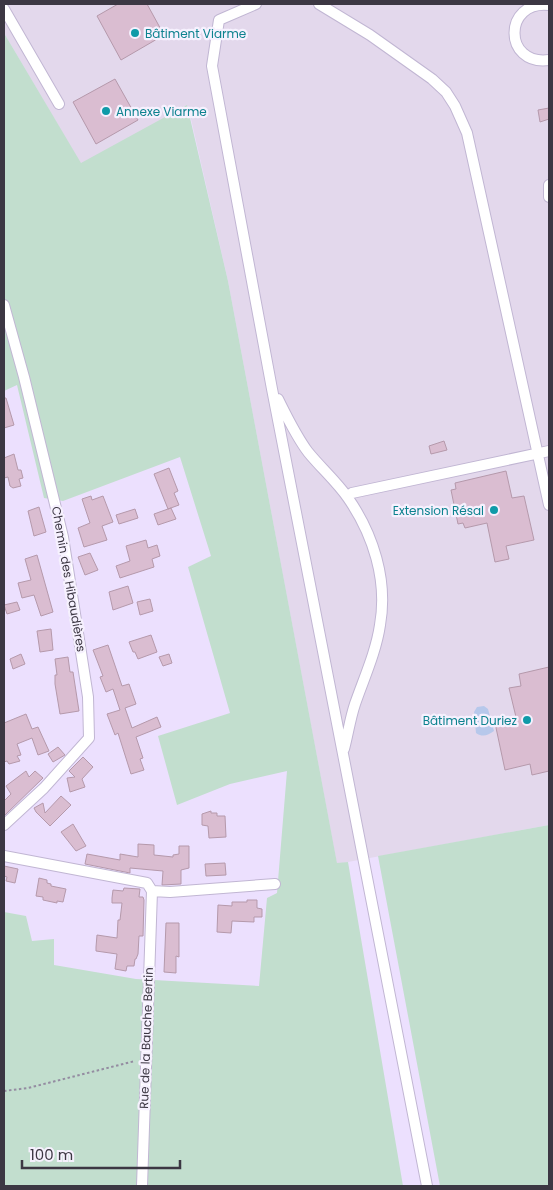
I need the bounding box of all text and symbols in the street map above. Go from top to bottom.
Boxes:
place label: Bâtiment Viarme [145,25,246,42]
marker: Bâtiment Viarme [129,27,141,39]
place label: Annexe Viarme [116,103,207,120]
marker: Annexe Viarme [100,105,112,117]
place label: Extension Résal [393,502,484,519]
marker: Extension Résal [488,504,500,516]
street label: Chemin des Hibaudières [48,505,90,653]
place label: Bâtiment Duriez [423,712,517,729]
marker: Bâtiment Duriez [521,714,533,726]
street label: Rue de la Bauche Bertin [135,967,157,1109]
scale bar [22,1138,180,1170]
text: 100 m [30,1144,73,1165]

